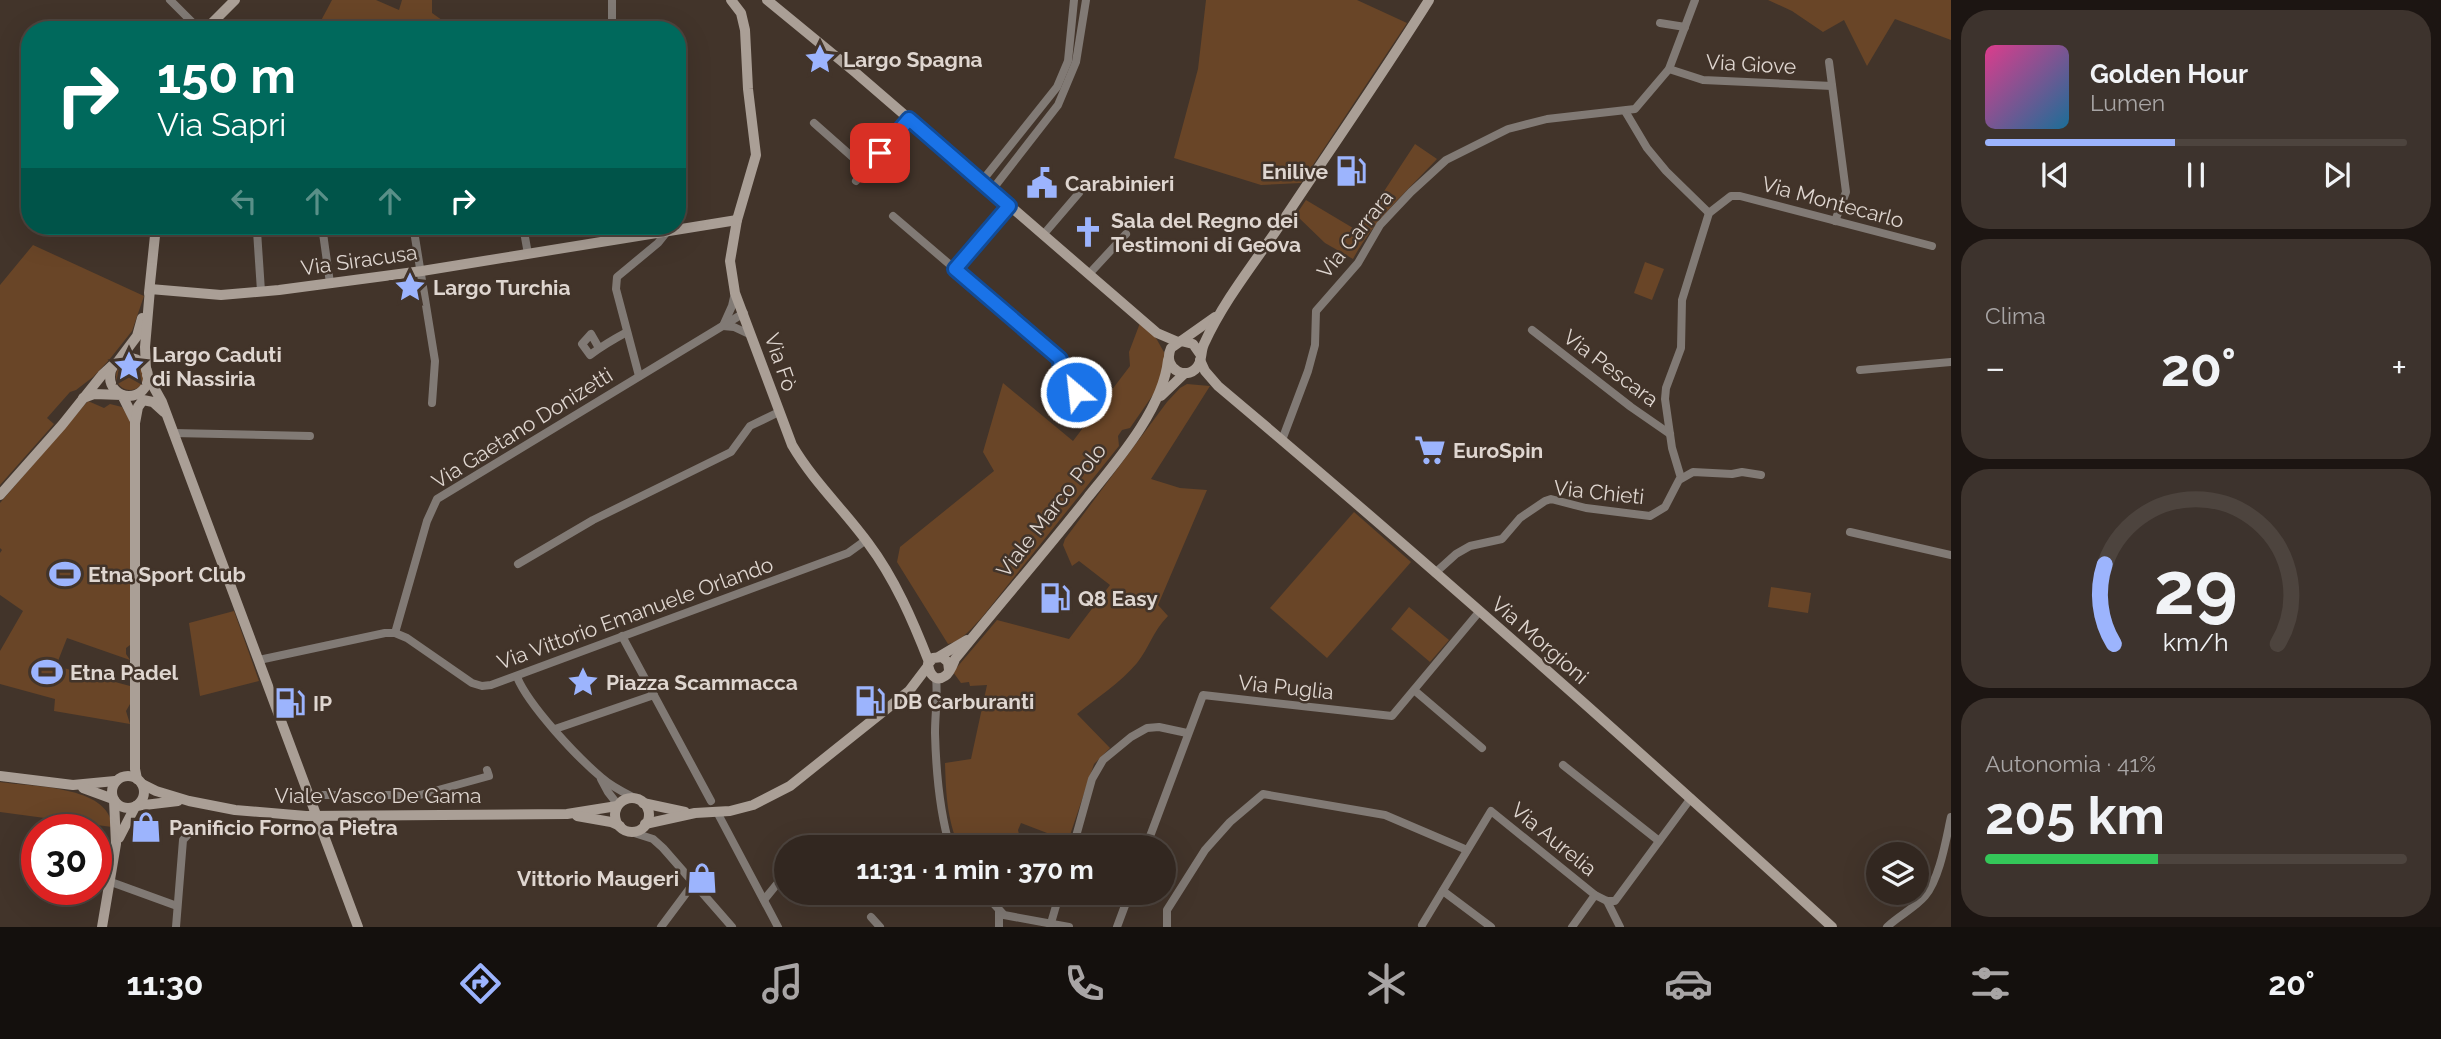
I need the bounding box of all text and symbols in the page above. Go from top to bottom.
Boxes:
place icon: Largo Spagna [803,42,837,76]
text: 150 m [157,47,296,104]
place label: Largo Spagna [843,47,983,72]
icon: right [42,49,133,140]
street label: Via Giove [1705,49,1797,79]
text: Golden Hour [2090,59,2248,89]
text: Lumen [2090,89,2165,116]
text: Via Sapri [157,106,286,143]
pin [850,123,910,183]
icon: arrive [861,134,899,172]
fuel station icon: Enilive [1334,154,1368,188]
icon: previous [2036,156,2074,194]
icon: pause [2177,156,2215,194]
icon: next [2318,156,2356,194]
place label: Enilive [1262,159,1328,184]
public building icon: Carabinieri [1025,166,1059,200]
place label: Carabinieri [1065,171,1174,196]
street label: Via Montecarlo [1759,171,1907,233]
icon: left [225,182,263,220]
icon: ahead [298,182,336,220]
icon: ahead [371,182,409,220]
icon: right [444,182,482,220]
street label: Via Carrara [1312,185,1398,283]
place label: Sala del Regno dei Testimoni di Geova [1111,208,1301,257]
church icon: Sala del Regno dei Testimoni di Geova [1071,215,1105,249]
street label: Via Siracusa [299,239,419,281]
place icon: Largo Turchia [393,270,427,304]
place label: Largo Turchia [433,275,570,300]
text: Clima [1985,302,2046,329]
street label: Via Pescara [1558,324,1664,412]
street label: Via Fò [759,330,803,394]
text: 20° [2161,337,2236,398]
place label: Largo Caduti di Nassiria [152,342,282,391]
text: − [1985,345,2005,390]
text: + [2391,345,2407,390]
place icon: Largo Caduti di Nassiria [112,349,146,383]
position arrow [1039,355,1113,429]
street label: Via Gaetano Donizetti [427,362,617,494]
supermarket icon: EuroSpin [1413,433,1447,467]
street label: Viale Marco Polo [991,438,1111,582]
place label: EuroSpin [1453,438,1543,463]
street label: Via Chieti [1553,475,1645,509]
text: 29 [2154,547,2238,632]
street label: Via Vittorio Emanuele Orlando [494,551,776,675]
sports icon: Etna Sport Club [48,557,82,591]
place label: Etna Sport Club [88,562,246,587]
fuel station icon: Q8 Easy [1038,581,1072,615]
place label: Q8 Easy [1078,586,1158,611]
street label: Via Morgioni [1486,591,1594,689]
text: km/h [2163,627,2229,657]
sports icon: Etna Padel [30,655,64,689]
place label: Etna Padel [70,660,178,685]
place icon: Piazza Scammacca [566,665,600,699]
place label: Piazza Scammacca [606,670,798,695]
street label: Via Puglia [1237,670,1335,704]
fuel station icon: DB Carburanti [853,684,887,718]
fuel station icon: IP [273,686,307,720]
place label: DB Carburanti [893,689,1034,714]
place label: IP [313,691,332,716]
text: Autonomia · 41% [1985,750,2156,777]
street label: Viale Vasco De Gama [275,783,481,808]
text: 205 km [1985,785,2165,846]
street label: Via Aurelia [1506,797,1602,881]
shop icon: Panificio Forno a Pietra [129,810,163,844]
speed limit sign: 30 [21,814,112,905]
place label: Panificio Forno a Pietra [169,815,398,840]
map controls [1866,842,1929,905]
button: layers [1866,842,1929,905]
text: 11:31 · 1 min · 370 m [856,855,1094,885]
shop icon: Vittorio Maugeri [685,861,719,895]
place label: Vittorio Maugeri [517,866,679,891]
icon: directions [456,959,505,1008]
icon: music [758,959,807,1008]
icon: phone [1060,959,1109,1008]
icon: climate [1362,959,1411,1008]
icon: car [1664,959,1713,1008]
icon: filters [1966,959,2015,1008]
text: 11:30 [126,965,204,1002]
text: 20° [2268,965,2315,1002]

